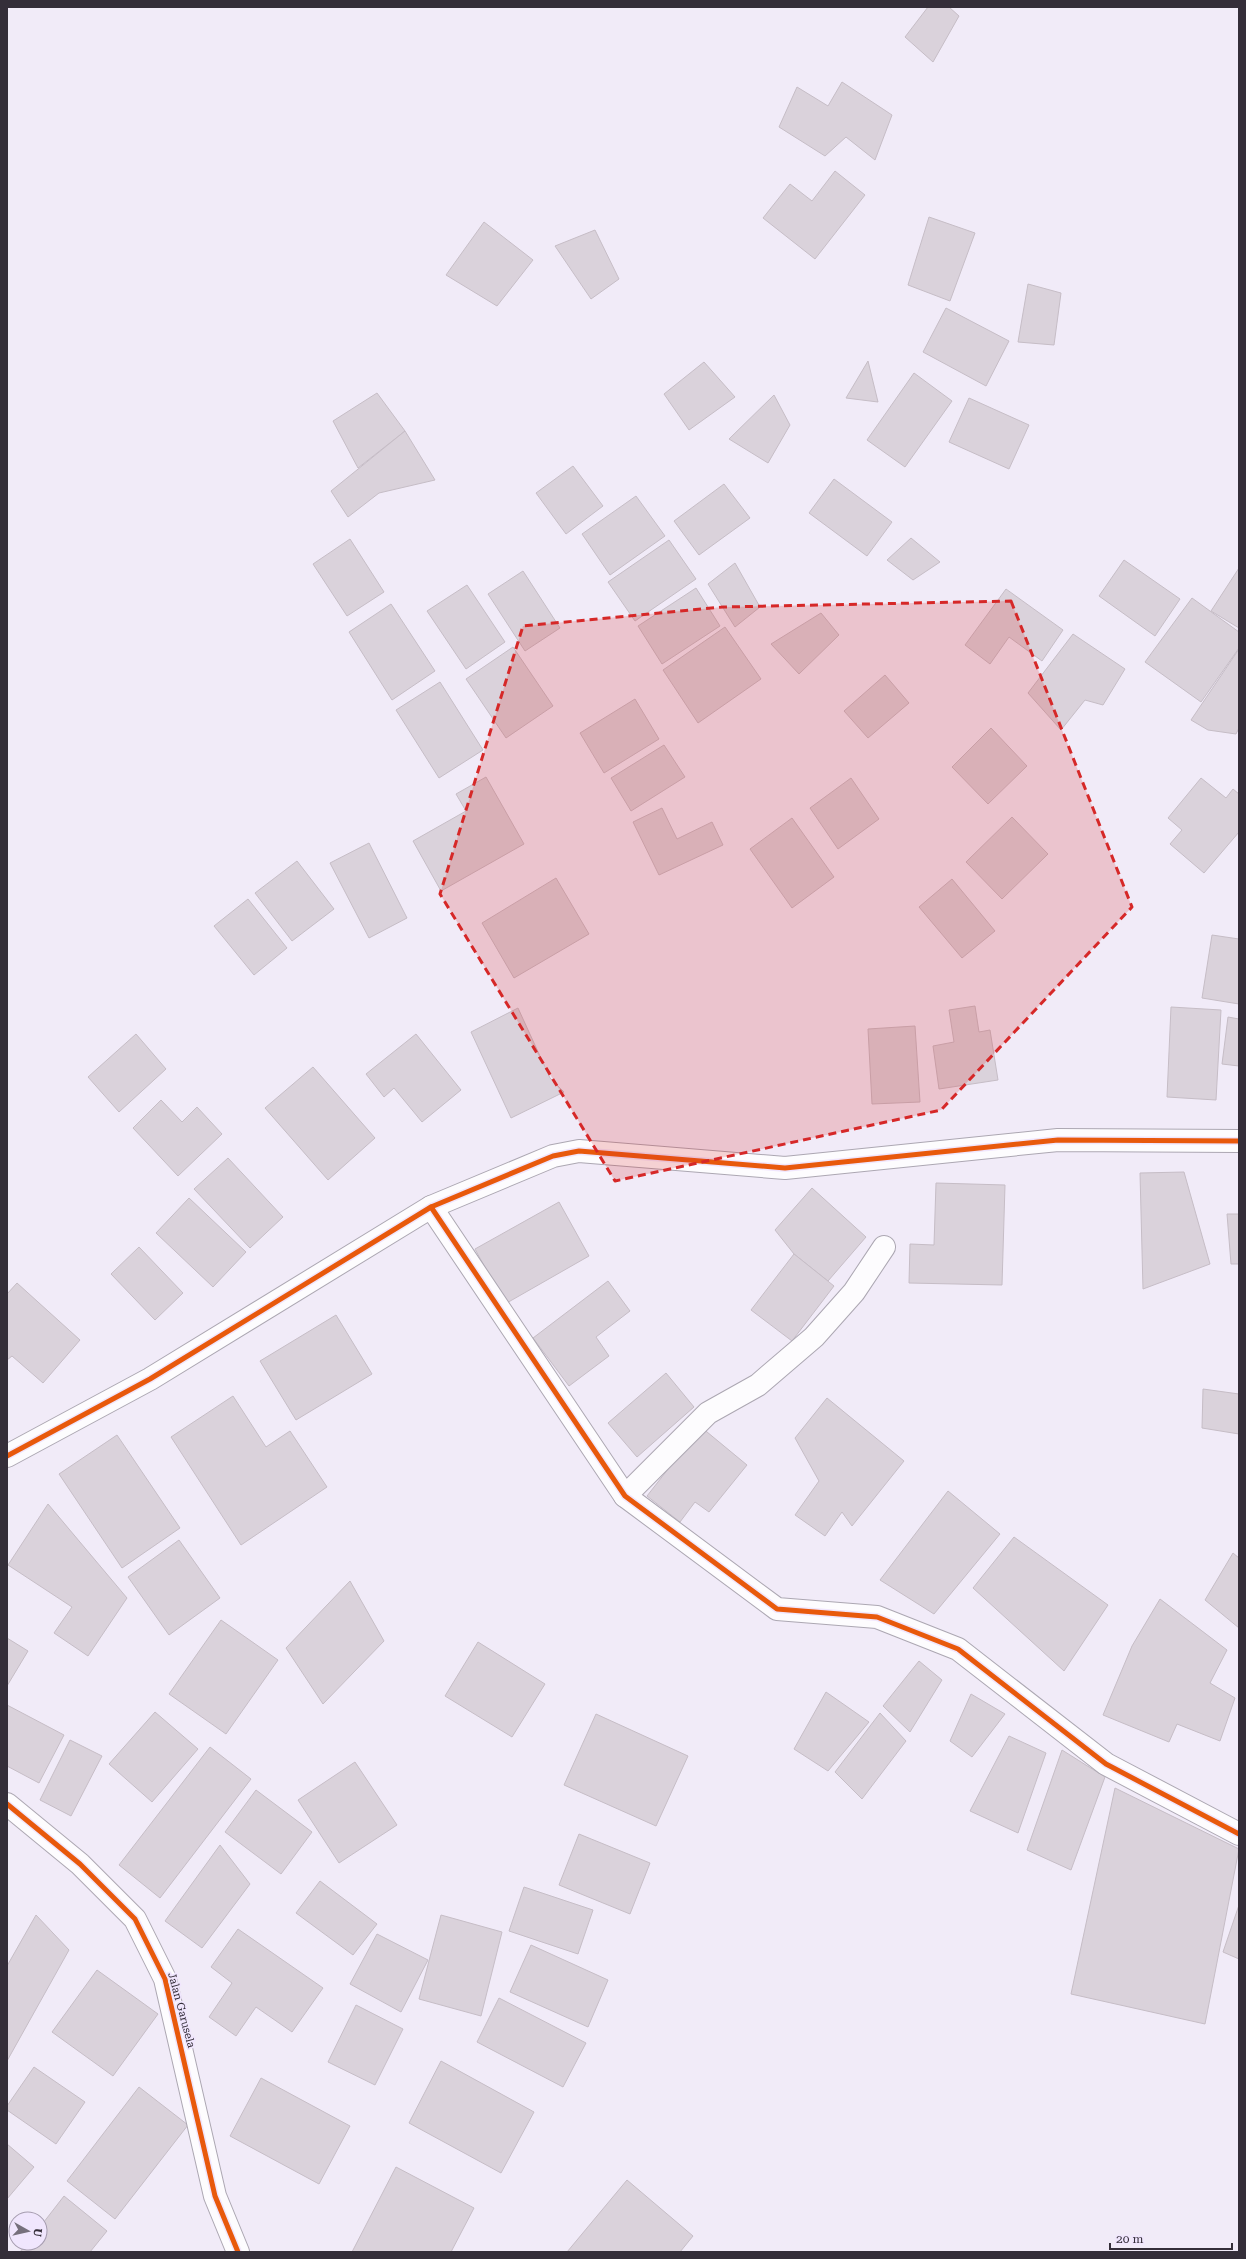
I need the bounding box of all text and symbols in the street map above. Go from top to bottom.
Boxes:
street label: Jalan Garusela [165,1971,198,2049]
north arrow [8,2211,48,2251]
scale bar [1110,2225,1232,2251]
text: U [30,2227,44,2238]
text: 20 m [1116,2232,1143,2246]

